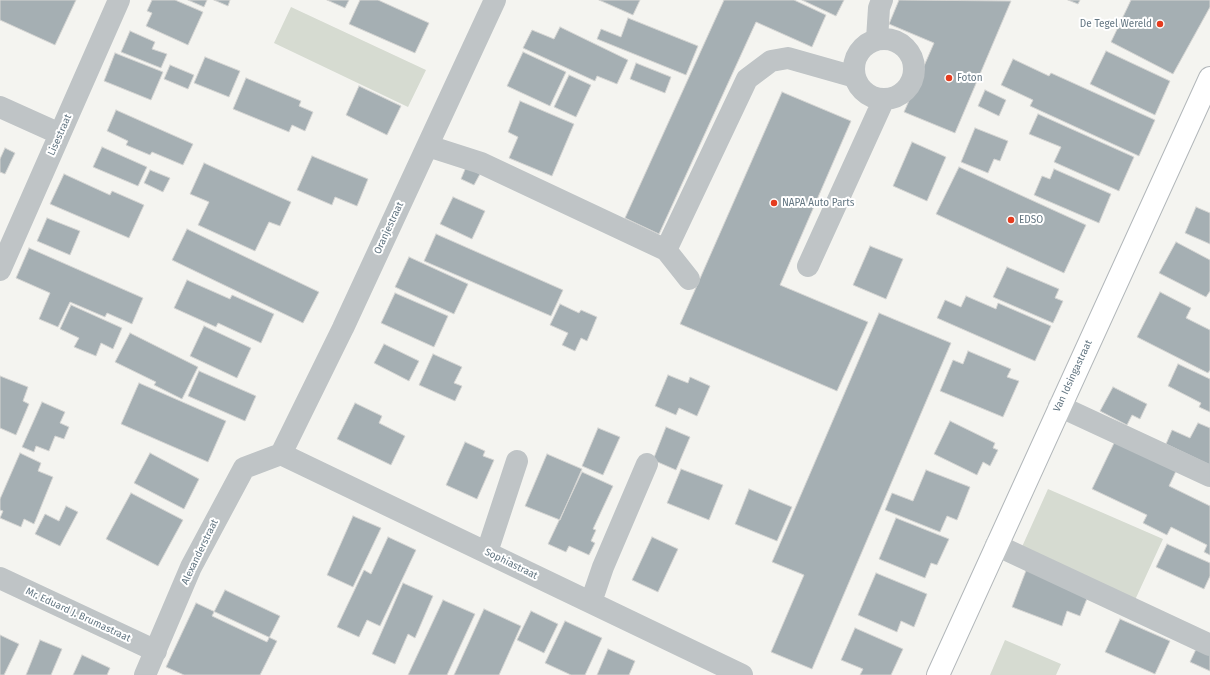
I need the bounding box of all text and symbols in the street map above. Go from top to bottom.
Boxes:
place label: De Tegel Wereld [1080,18,1152,30]
marker: De Tegel Wereld [1155,19,1165,29]
place label: Foton [957,72,983,84]
marker: Foton [944,73,954,83]
street label: Lisestraat [46,112,74,158]
place label: NAPA Auto Parts [782,197,854,209]
marker: NAPA Auto Parts [769,198,779,208]
street label: Oranjestraat [372,200,406,256]
place label: EDSO [1019,214,1043,226]
marker: EDSO [1006,215,1016,225]
street label: Van Idsingastraat [1051,338,1095,414]
street label: Alexanderstraat [179,517,221,587]
street label: Sophiastraat [483,546,539,582]
street label: Mr. Eduard J. Brumastraat [24,585,132,645]

